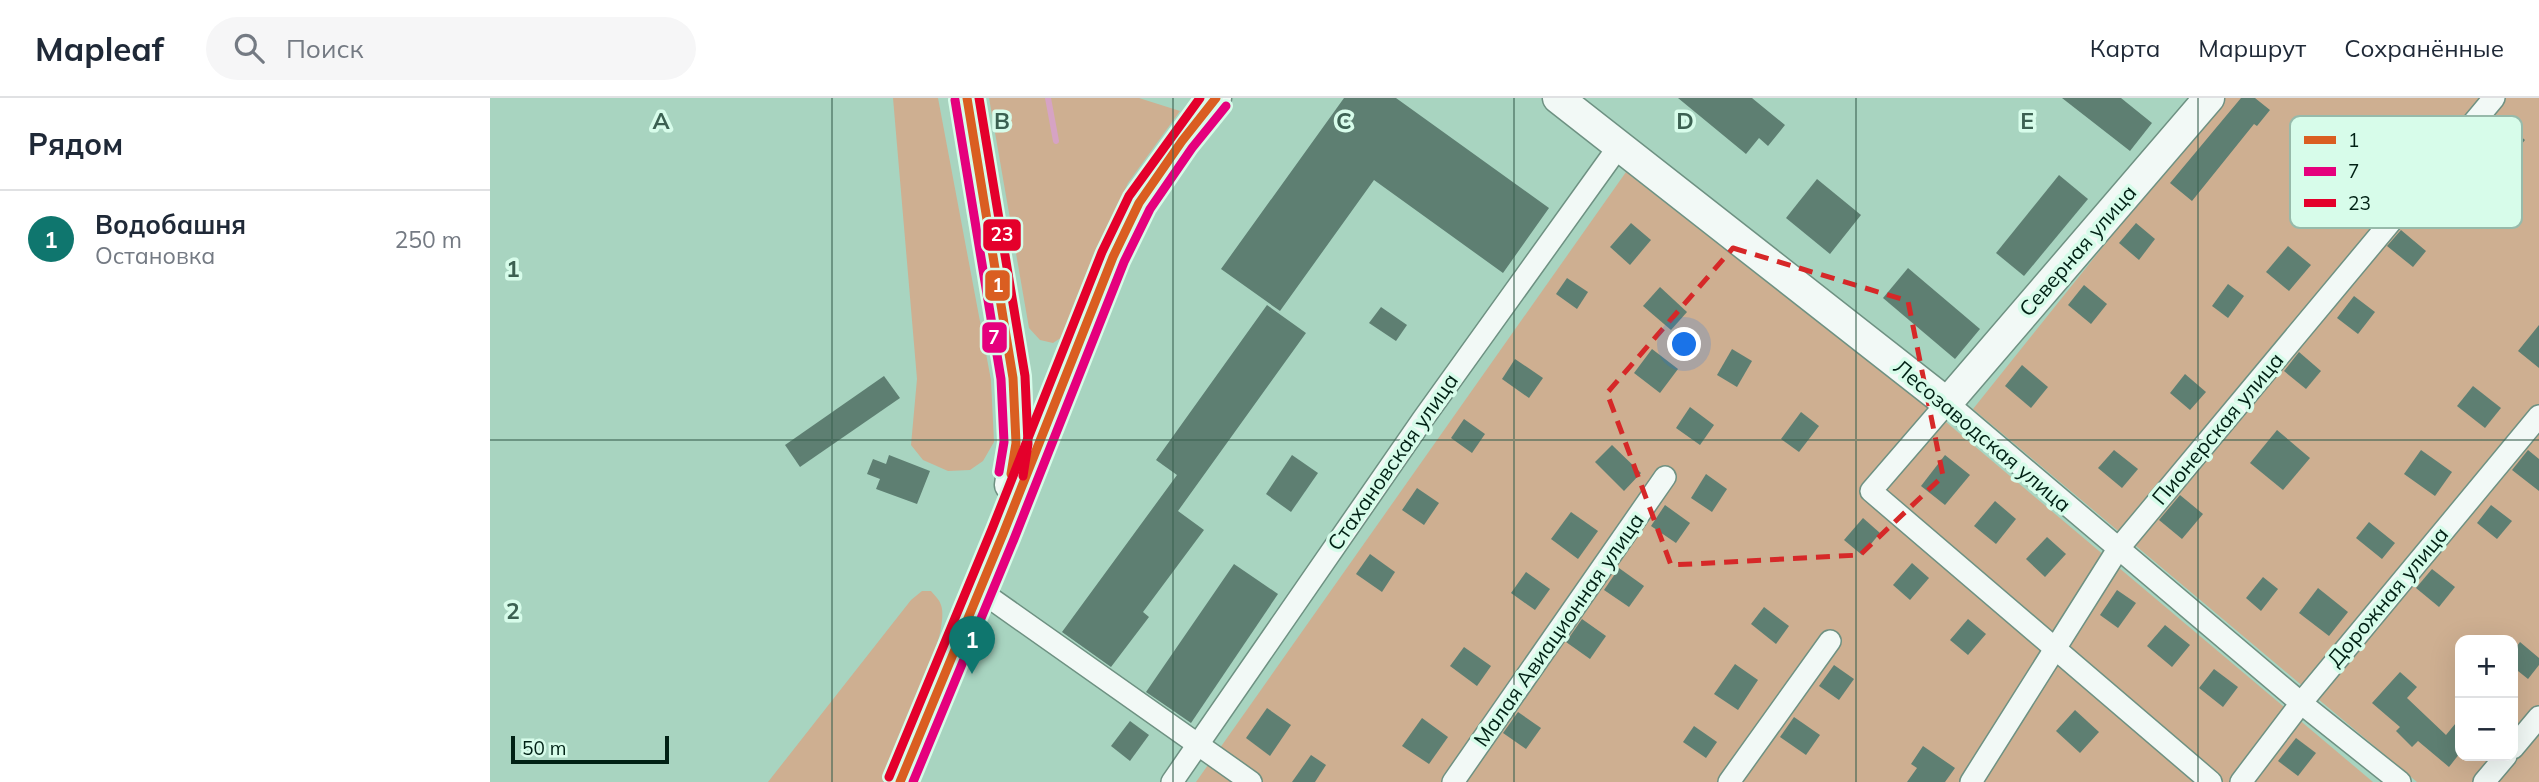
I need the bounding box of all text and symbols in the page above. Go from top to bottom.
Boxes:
search box [206,17,696,80]
text: Mapleaf [35,28,164,69]
icon: search [230,29,268,67]
text: Поиск [286,32,364,65]
text: Карта [2090,33,2160,63]
text: Маршрут [2198,33,2306,63]
text: Сохранённые [2344,33,2504,63]
text: A [652,106,670,135]
text: B [994,106,1010,135]
text: C [1336,106,1352,135]
text: D [1676,106,1694,135]
text: E [2020,106,2034,135]
legend [2290,116,2522,228]
text: Рядом [28,125,123,163]
text: 1 [2348,128,2359,152]
text: 7 [2348,159,2359,183]
street label: Северная улица [2013,179,2141,321]
text: 23 [2348,191,2371,215]
text: Водобашня [95,208,246,241]
line badge: 23 [982,218,1022,252]
text: 23 [991,222,1013,246]
text: 1 [44,225,58,254]
text: 250 m [394,225,462,254]
text: Остановка [95,241,215,270]
text: 1 [506,254,520,283]
line badge: 1 [984,269,1011,302]
text: 1 [992,273,1004,297]
line badge: 7 [981,321,1008,354]
text: 7 [988,325,1000,349]
your location [1667,327,1701,361]
street label: Пионерская улица [2146,347,2288,510]
street label: Лесозаводская улица [1889,353,2077,517]
street label: Стахановская улица [1321,368,1463,555]
street label: Малая Авиационная улица [1467,508,1649,751]
street label: Дорожная улица [2321,521,2453,672]
text: 2 [506,596,520,625]
pin: 1 [949,616,995,674]
map controls [2455,635,2518,761]
button: + [2455,635,2518,698]
button: − [2455,698,2518,761]
scale bar [511,733,668,765]
text: 50 m [522,736,566,760]

